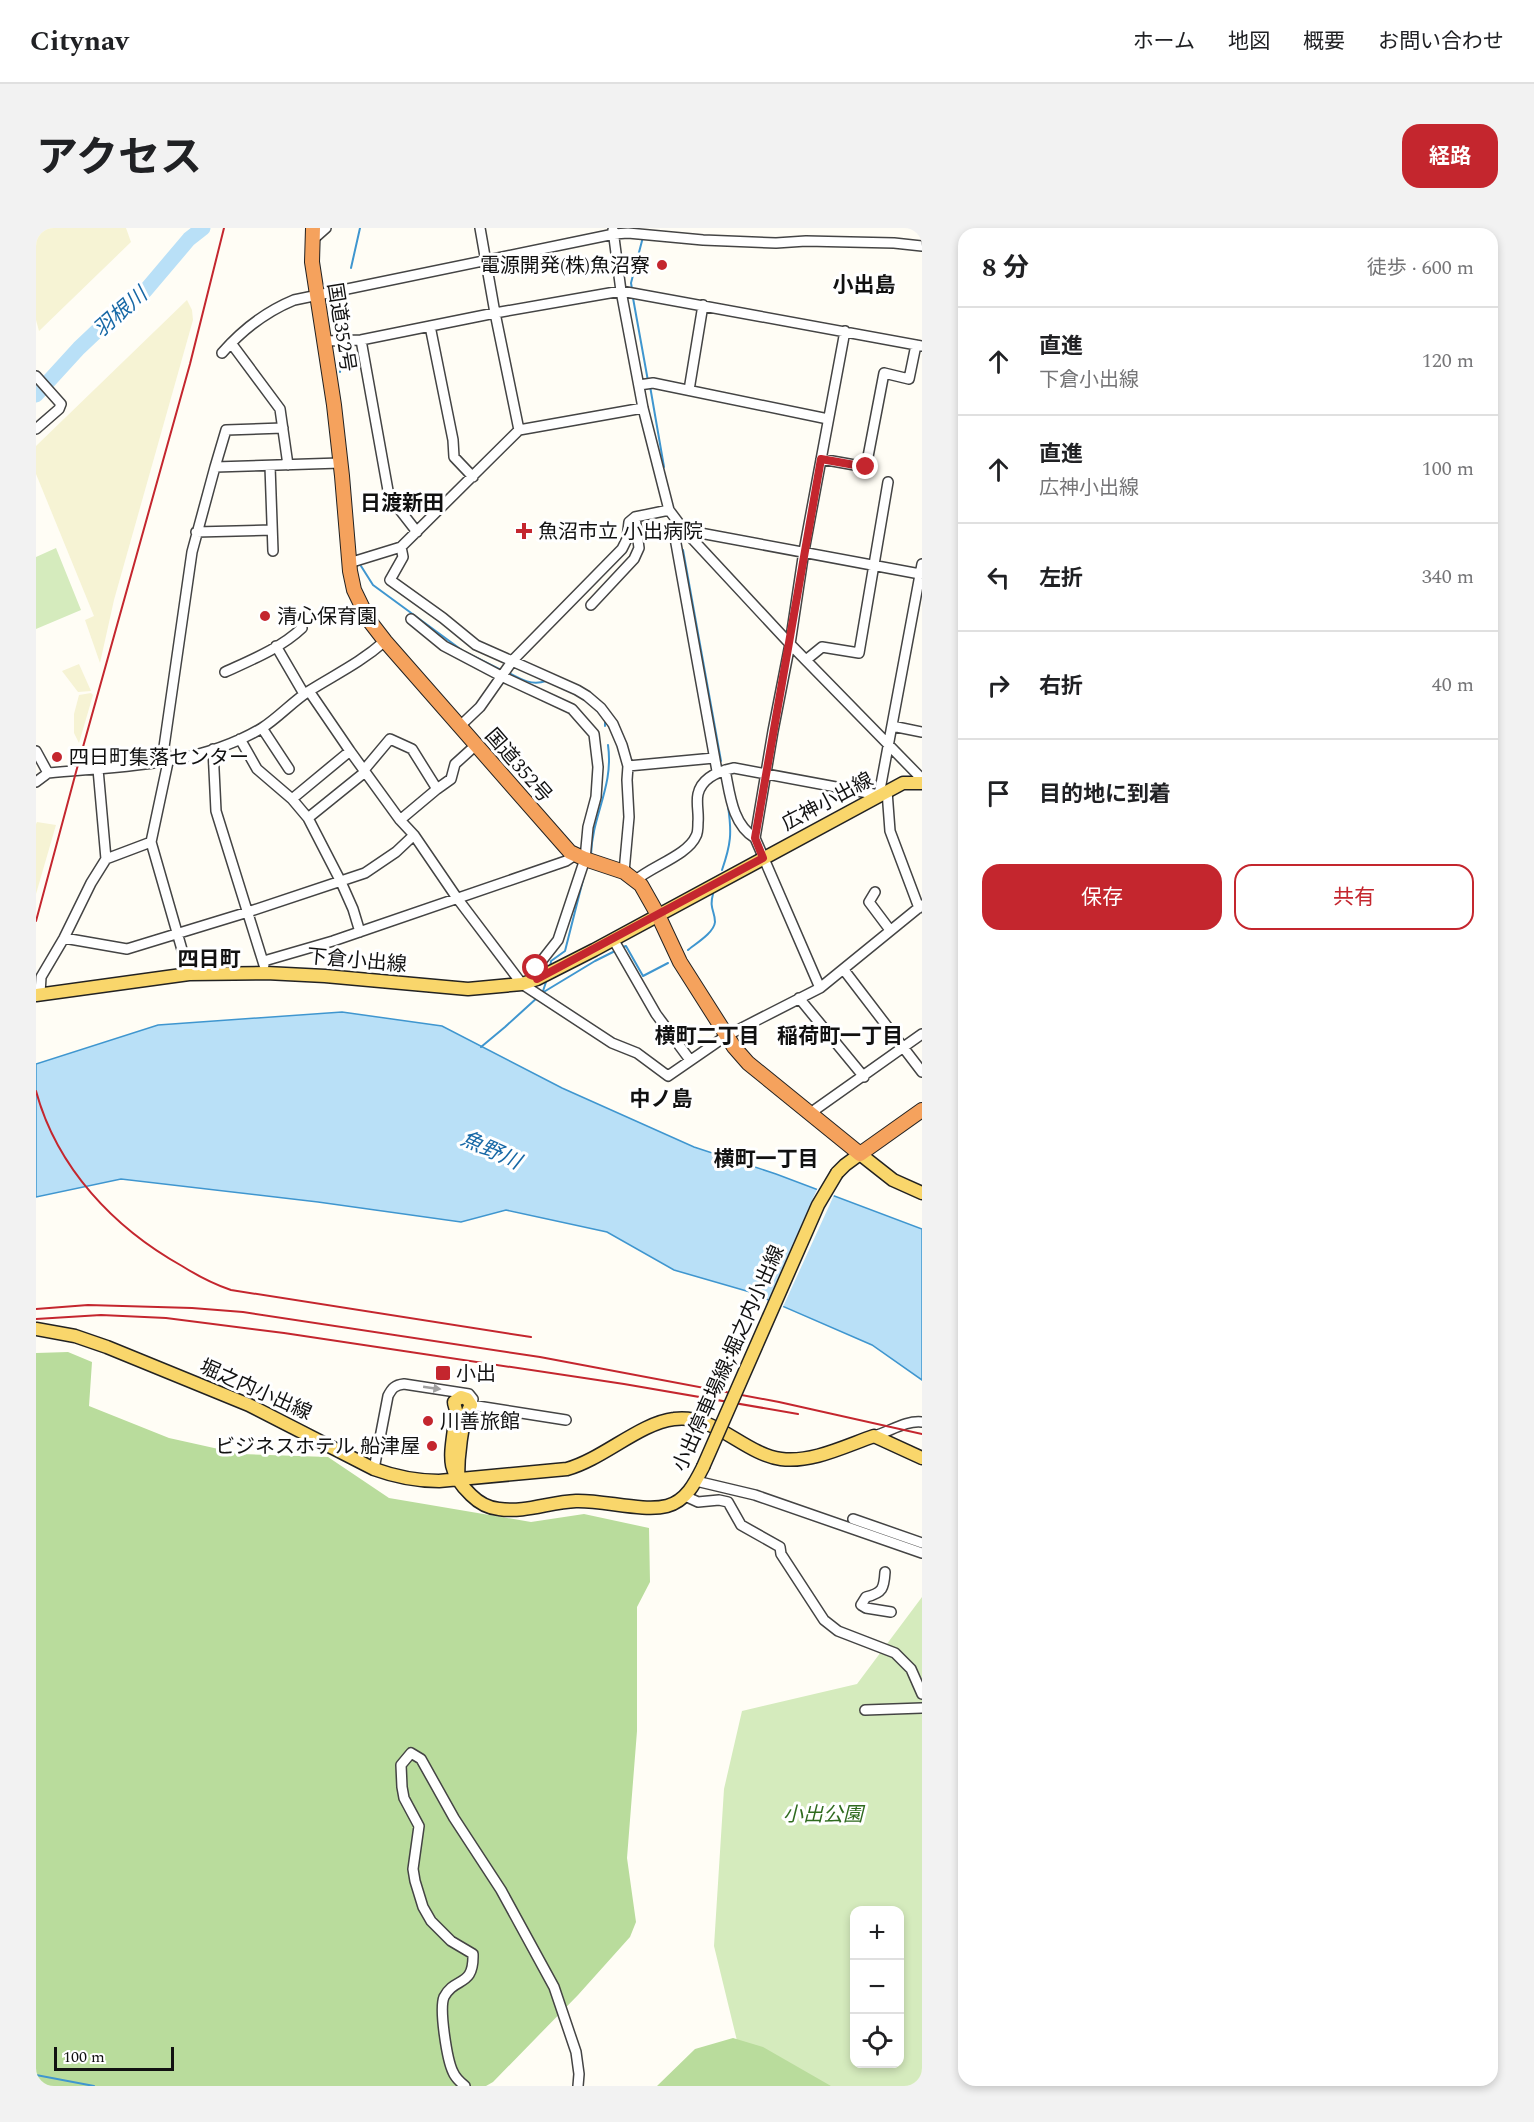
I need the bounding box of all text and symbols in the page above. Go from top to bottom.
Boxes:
text: Citynav [30,20,129,63]
text: ホーム [1133,26,1195,58]
text: 地図 [1228,26,1270,58]
text: 概要 [1303,26,1345,58]
text: お問い合わせ [1378,26,1504,58]
button: 経路 [1402,124,1498,188]
text: アクセス [36,127,202,190]
text: 8 分 [982,248,1029,288]
place label: 電源開発(株)魚沼寮 [480,251,650,281]
text: 徒歩 · 600 m [1367,253,1474,283]
marker: 電源開発(株)魚沼寮 [655,258,669,272]
district label: 小出島 [833,270,896,302]
water label: 羽根川 [86,279,156,345]
street label: 国道352号 [319,280,363,374]
text: 直進 [1039,330,1083,363]
icon: ahead [982,345,1015,378]
text: 120 m [1422,346,1474,376]
text: 下倉小出線 [1039,365,1139,395]
text: 直進 [1039,438,1083,471]
route end [852,453,878,479]
icon: ahead [982,453,1015,486]
text: 100 m [1422,454,1474,484]
text: 広神小出線 [1039,473,1139,503]
district label: 日渡新田 [360,488,444,520]
place label: 魚沼市立 小出病院 [538,517,703,547]
marker: 魚沼市立 小出病院 [515,522,533,540]
icon: left [982,561,1015,594]
text: 左折 [1039,562,1083,595]
text: 340 m [1422,562,1474,592]
place label: 清心保育園 [277,602,377,632]
marker: 清心保育園 [258,609,272,623]
icon: right [982,669,1015,702]
text: 右折 [1039,670,1083,703]
text: 40 m [1432,670,1474,700]
street label: 国道352号 [477,722,559,809]
place label: 四日町集落センター [69,743,249,773]
marker: 四日町集落センター [50,750,64,764]
street label: 広神小出線 [776,765,879,839]
icon: arrive [982,777,1015,810]
text: 目的地に到着 [1039,778,1171,811]
button: 保存 [982,864,1222,930]
button: 共有 [1234,864,1474,930]
street label: 下倉小出線 [306,942,408,980]
district label: 四日町 [178,944,241,976]
route start [522,954,548,980]
district label: 横町二丁目 [655,1021,760,1053]
district label: 稲荷町一丁目 [777,1021,903,1053]
district label: 中ノ島 [630,1084,693,1116]
water label: 魚野川 [455,1123,528,1179]
district label: 横町一丁目 [714,1144,819,1176]
street label: 小出停車場線;堀之内小出線 [665,1240,792,1476]
street label: 堀之内小出線 [195,1352,317,1428]
place label: 小出 [456,1359,496,1389]
marker: 小出 [434,1364,452,1382]
one-way arrow [423,1383,442,1392]
place label: 川善旅館 [440,1407,520,1437]
marker: 川善旅館 [421,1414,435,1428]
place label: ビジネスホテル 船津屋 [215,1432,420,1462]
marker: ビジネスホテル 船津屋 [425,1439,439,1453]
park label: 小出公園 [783,1800,866,1830]
map controls [850,1906,904,2068]
button: + [850,1906,904,1960]
button: − [850,1960,904,2014]
button: locate [850,2014,904,2068]
scale bar [54,2044,174,2072]
text: 100 m [63,2045,105,2069]

